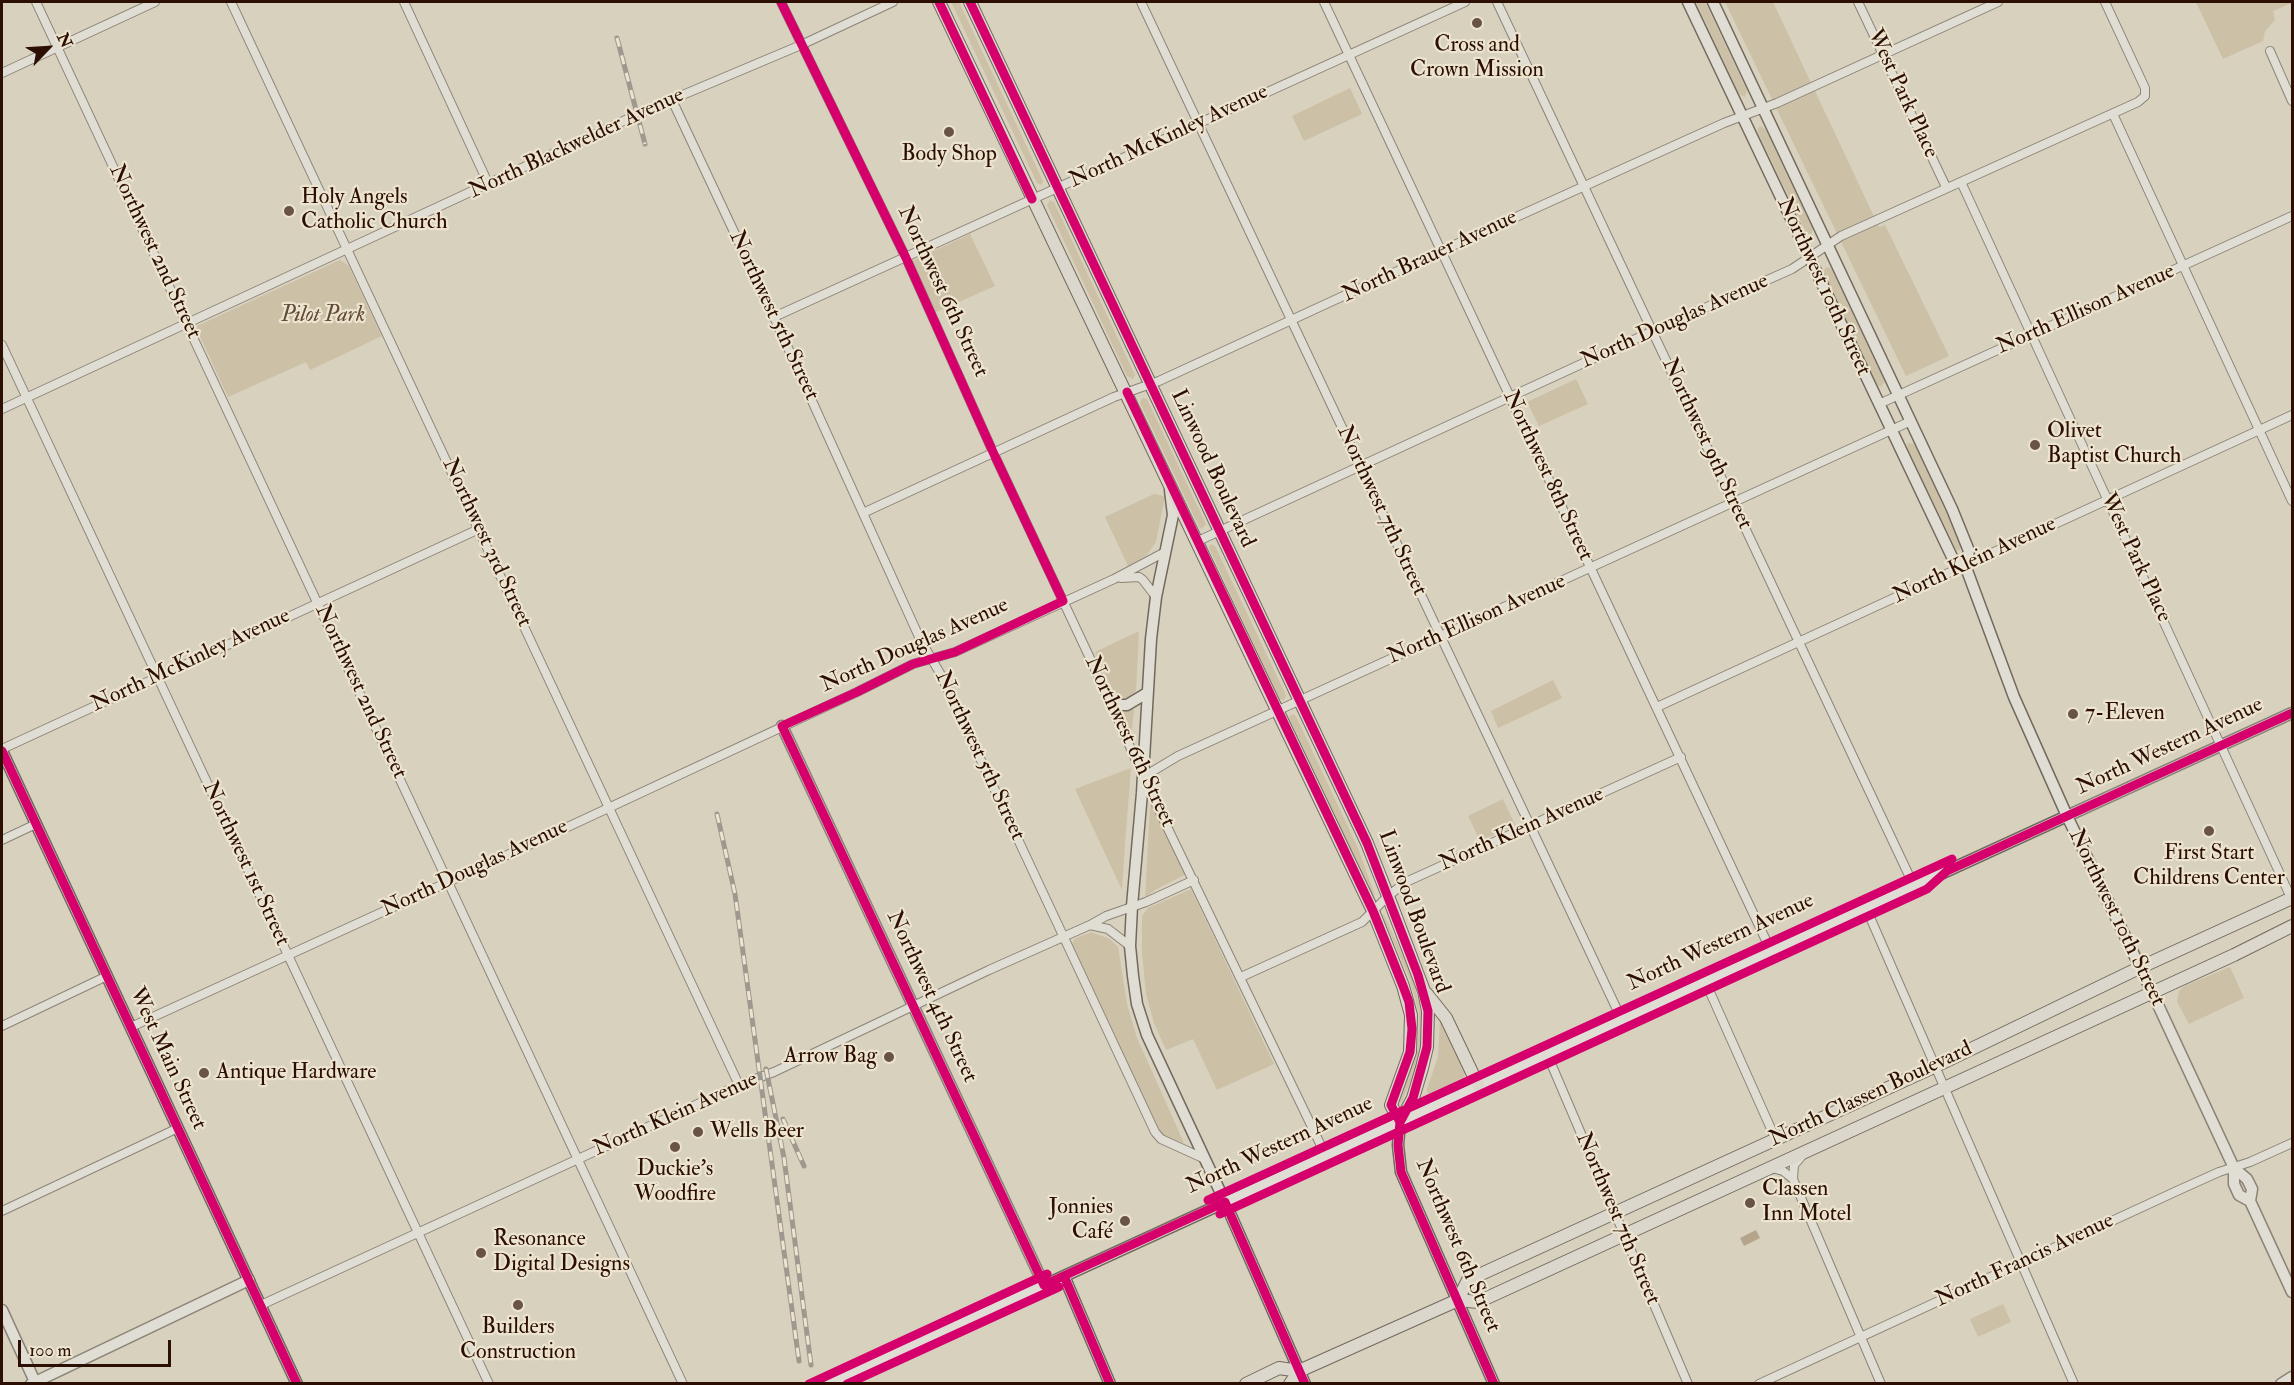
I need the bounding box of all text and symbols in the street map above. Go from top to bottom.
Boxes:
marker: Cross and Crown Mission [1470,16,1484,30]
north arrow [18,18,78,78]
street label: West Park Place [1861,25,1943,163]
text: N [52,30,76,51]
place label: Cross and Crown Mission [1410,33,1544,84]
street label: North McKinley Avenue [1065,79,1273,195]
street label: North Blackwelder Avenue [465,83,689,205]
marker: Body Shop [942,125,956,139]
place label: Body Shop [901,142,997,168]
street label: Northwest 2nd Street [102,161,206,343]
place label: Holy Angels Catholic Church [301,185,448,236]
street label: Northwest 10th Street [1770,194,1876,380]
street label: Northwest 6th Street [891,202,993,382]
marker: Holy Angels Catholic Church [282,204,296,218]
street label: North Brauer Avenue [1338,205,1522,309]
street label: Northwest 5th Street [722,227,824,405]
street label: North Ellison Avenue [1993,259,2179,361]
street label: North Douglas Avenue [1577,269,1773,375]
park label: Pilot Park [281,303,365,329]
street label: Northwest 9th Street [1655,354,1757,534]
street label: Linwood Boulevard [1164,386,1260,552]
street label: Northwest 8th Street [1496,387,1598,565]
place label: Olivet Baptist Church [2047,419,2181,470]
street label: Northwest 7th Street [1330,422,1432,600]
marker: Olivet Baptist Church [2028,438,2042,452]
street label: Northwest 3rd Street [435,454,537,632]
street label: West Park Place [2094,489,2176,627]
street label: North Klein Avenue [1889,512,2061,610]
street label: North Ellison Avenue [1384,569,1570,671]
street label: North Douglas Avenue [817,593,1013,699]
street label: Northwest 2nd Street [308,601,412,783]
street label: North McKinley Avenue [87,603,295,719]
street label: Northwest 6th Street [1078,652,1180,832]
street label: Northwest 5th Street [928,667,1030,845]
street label: North Western Avenue [2073,692,2267,802]
place label: 7-Eleven [2085,701,2165,727]
marker: 7-Eleven [2066,707,2080,721]
street label: Northwest 1st Street [195,778,295,950]
street label: North Klein Avenue [1436,782,1608,878]
street label: North Douglas Avenue [378,814,572,924]
marker: First Start Childrens Center [2202,824,2216,838]
street label: Northwest 10th Street [2062,825,2170,1011]
street label: Linwood Boulevard [1371,827,1455,997]
place label: First Start Childrens Center [2133,841,2285,892]
street label: North Western Avenue [1624,888,1818,998]
street label: Northwest 4th Street [880,907,982,1087]
street label: West Main Street [123,984,211,1134]
street label: North Classen Boulevard [1765,1036,1977,1154]
place label: Arrow Bag [784,1044,877,1070]
marker: Arrow Bag [882,1050,896,1064]
place label: Antique Hardware [216,1060,376,1086]
marker: Antique Hardware [197,1066,211,1080]
street label: North Klein Avenue [590,1067,762,1163]
street label: North Western Avenue [1183,1091,1377,1201]
place label: Wells Beer [710,1119,804,1145]
marker: Wells Beer [691,1125,705,1139]
street label: Northwest 7th Street [1569,1129,1665,1309]
marker: Duckie's Woodfire [668,1140,682,1154]
street label: Northwest 6th Street [1409,1155,1505,1337]
place label: Duckie's Woodfire [634,1157,716,1208]
place label: Classen Inn Motel [1762,1177,1852,1228]
place label: Jonnies Café [1049,1195,1113,1246]
marker: Classen Inn Motel [1743,1196,1757,1210]
street label: North Francis Avenue [1932,1208,2118,1314]
marker: Jonnies Café [1118,1214,1132,1228]
place label: Resonance Digital Designs [493,1227,630,1278]
marker: Resonance Digital Designs [474,1246,488,1260]
marker: Builders Construction [511,1298,525,1312]
place label: Builders Construction [460,1315,576,1366]
scale bar [21,1328,174,1366]
text: 100 m [29,1339,72,1362]

